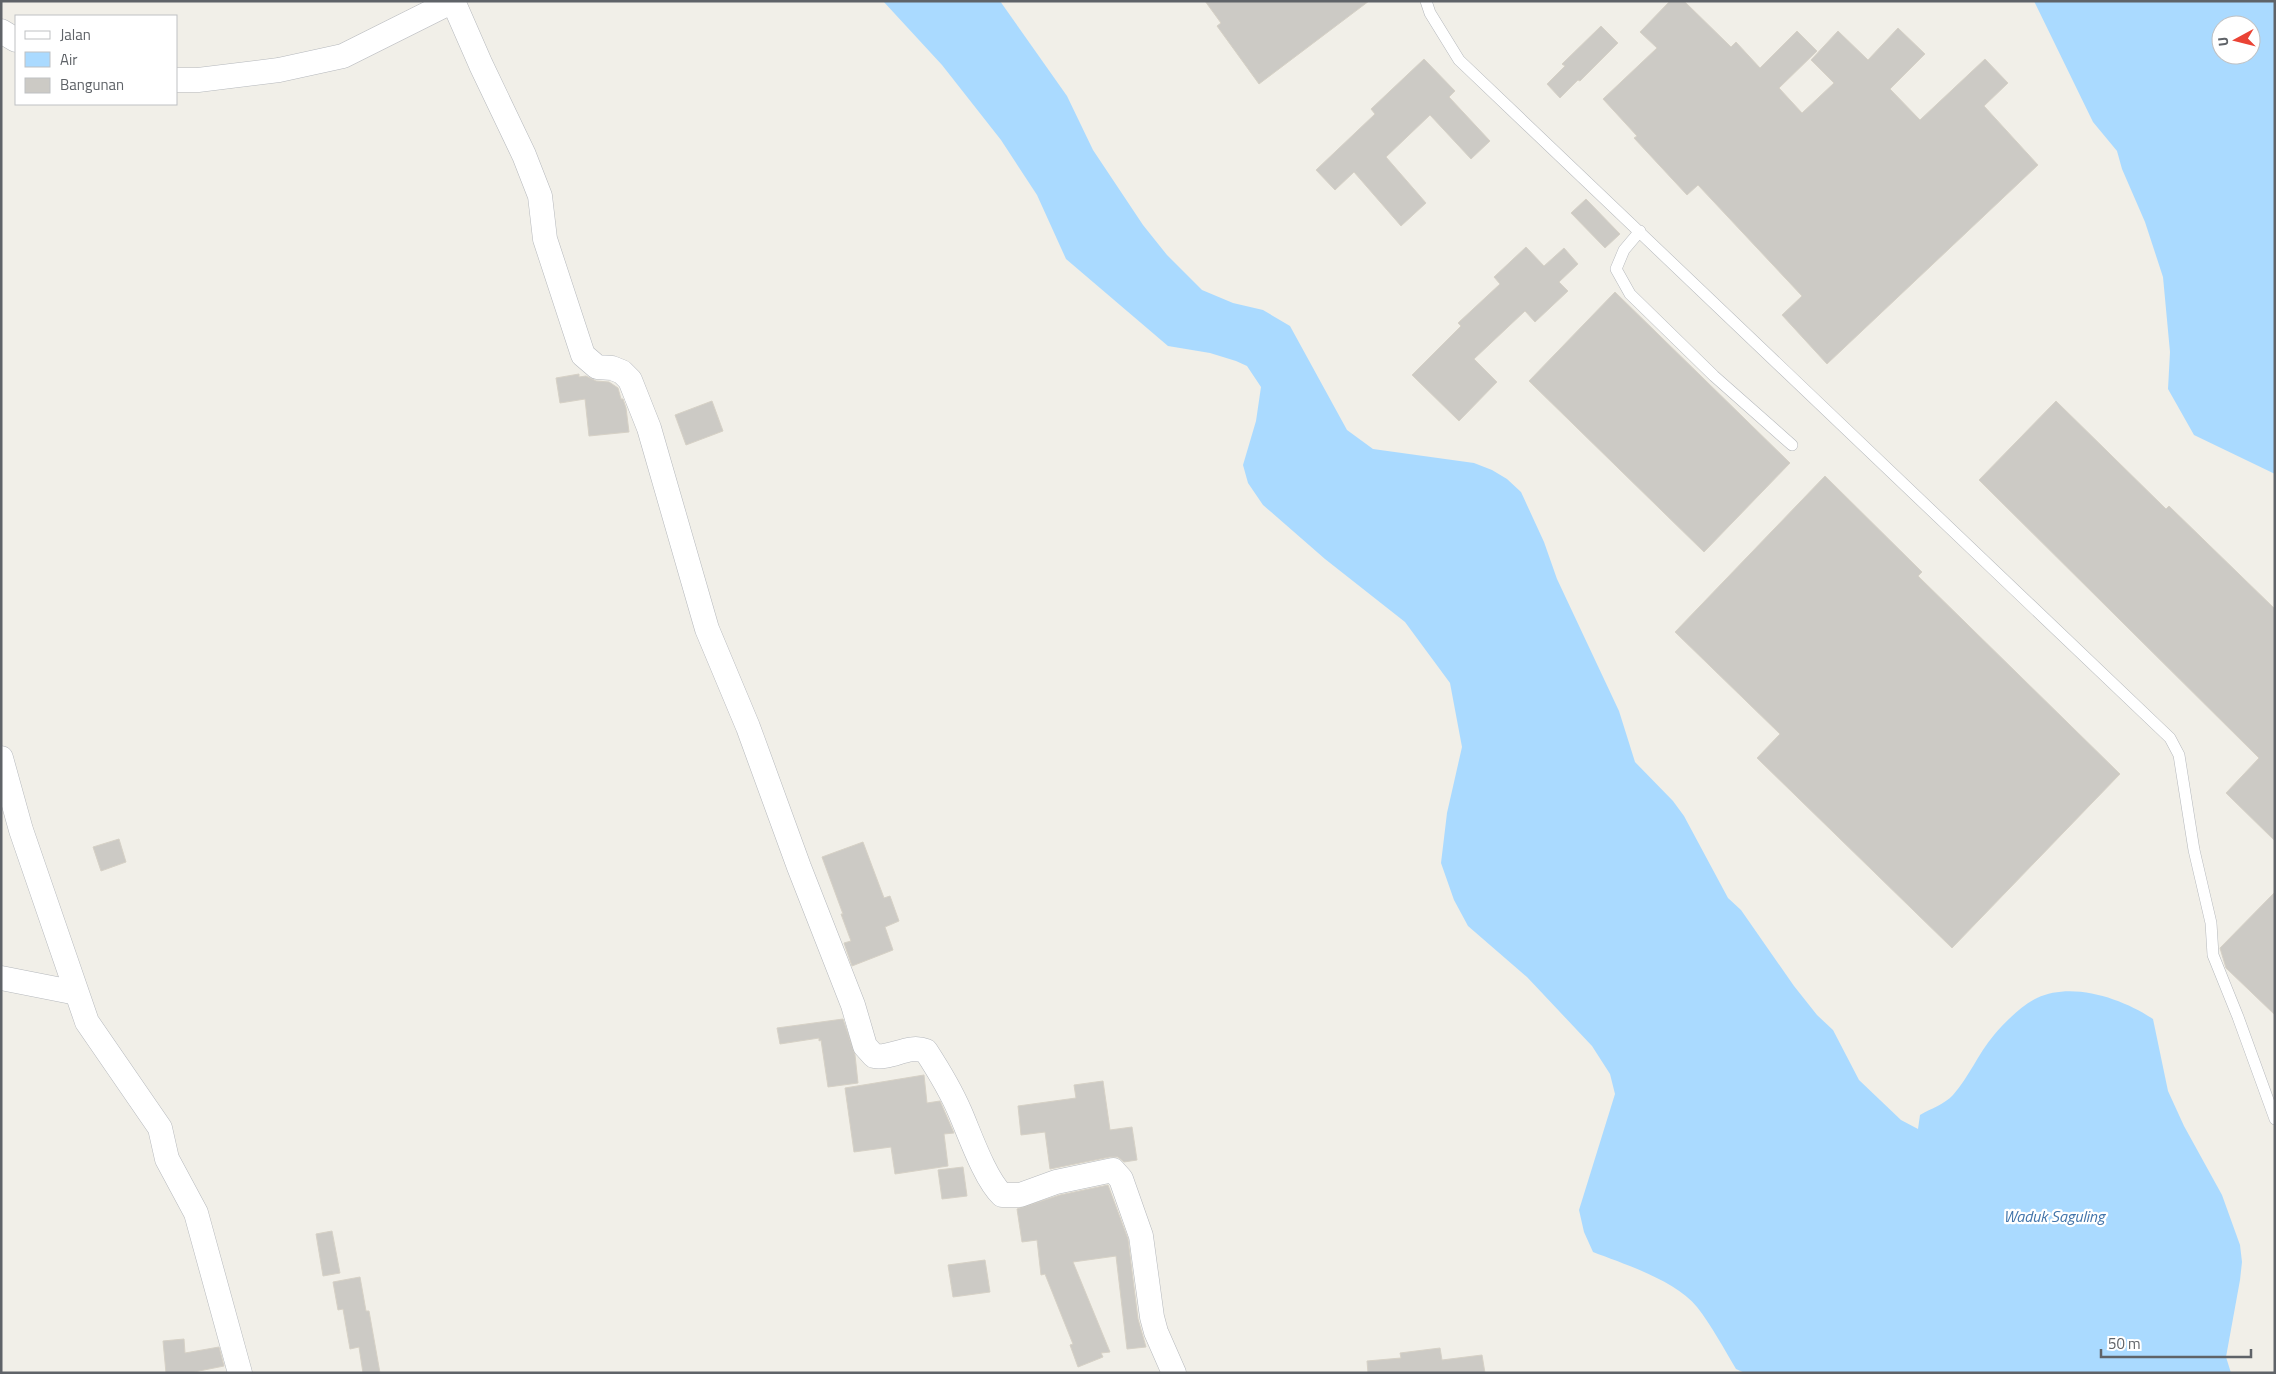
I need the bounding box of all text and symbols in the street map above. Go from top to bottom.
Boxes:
legend [15,15,178,105]
north arrow [2211,15,2261,65]
text: Jalan [60,23,91,46]
text: U [2212,36,2234,47]
text: Air [60,48,77,71]
text: Bangunan [60,73,124,96]
water label: Waduk Saguling [2003,1204,2107,1228]
scale bar [2101,1326,2251,1358]
text: 50 m [2108,1332,2141,1355]

